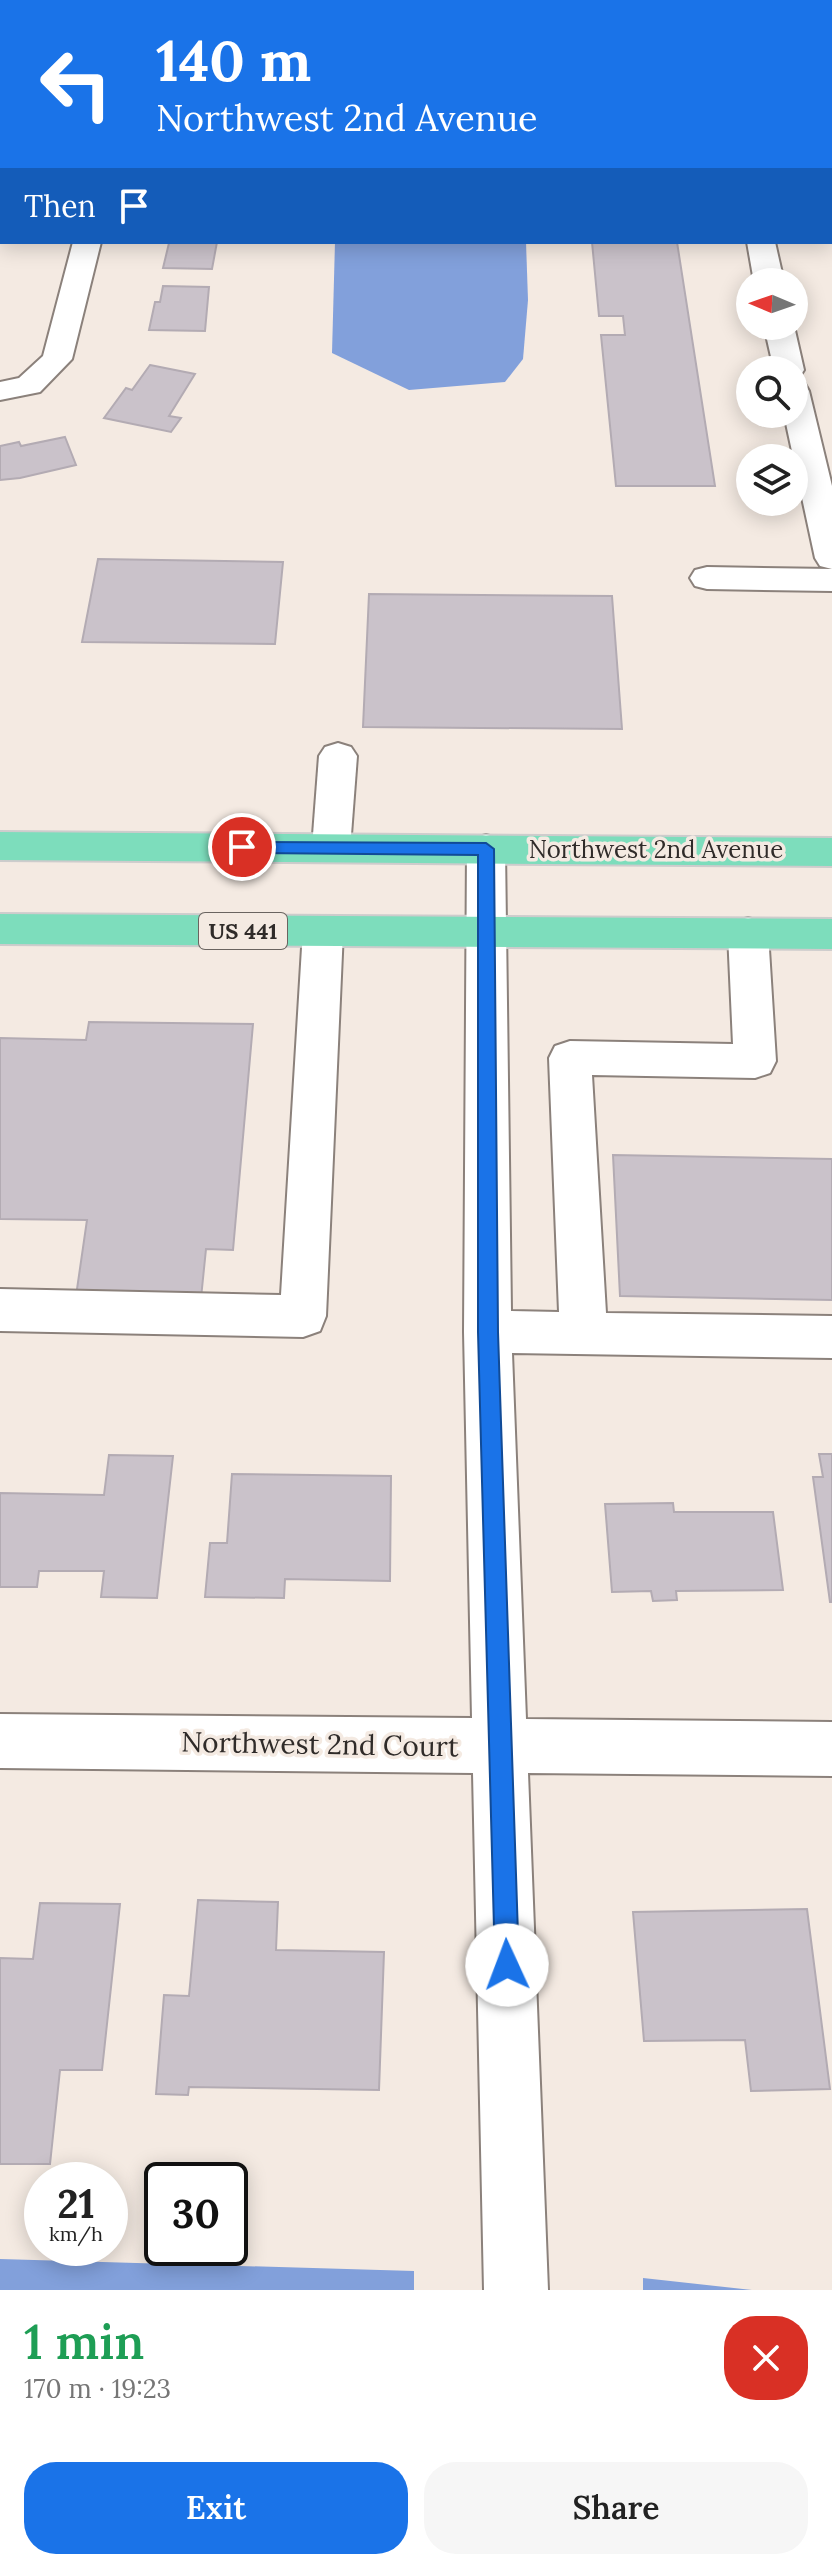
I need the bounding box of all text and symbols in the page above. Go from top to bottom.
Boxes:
text: 140 m [156,25,311,96]
icon: left [24,32,128,136]
text: Northwest 2nd Avenue [156,95,538,141]
icon: arrive [112,184,156,228]
text: Then [24,187,96,225]
north arrow [736,268,808,340]
map controls [736,268,808,516]
button: search [736,356,808,428]
button: layers [736,444,808,516]
pin [208,813,276,881]
icon: arrive [220,825,264,869]
street label: Northwest 2nd Avenue [529,834,783,865]
road number: US 441 [199,913,287,949]
street label: Northwest 2nd Court [181,1724,459,1764]
position arrow [465,1923,549,2007]
speed limit sign: 30 [144,2162,248,2266]
text: 21 [57,2178,95,2229]
text: km/h [49,2221,103,2246]
text: 1 min [24,2311,144,2372]
button: close [724,2316,808,2400]
text: 170 m · 19:23 [24,2372,171,2405]
button: Exit [24,2462,408,2554]
button: Share [424,2462,808,2554]

